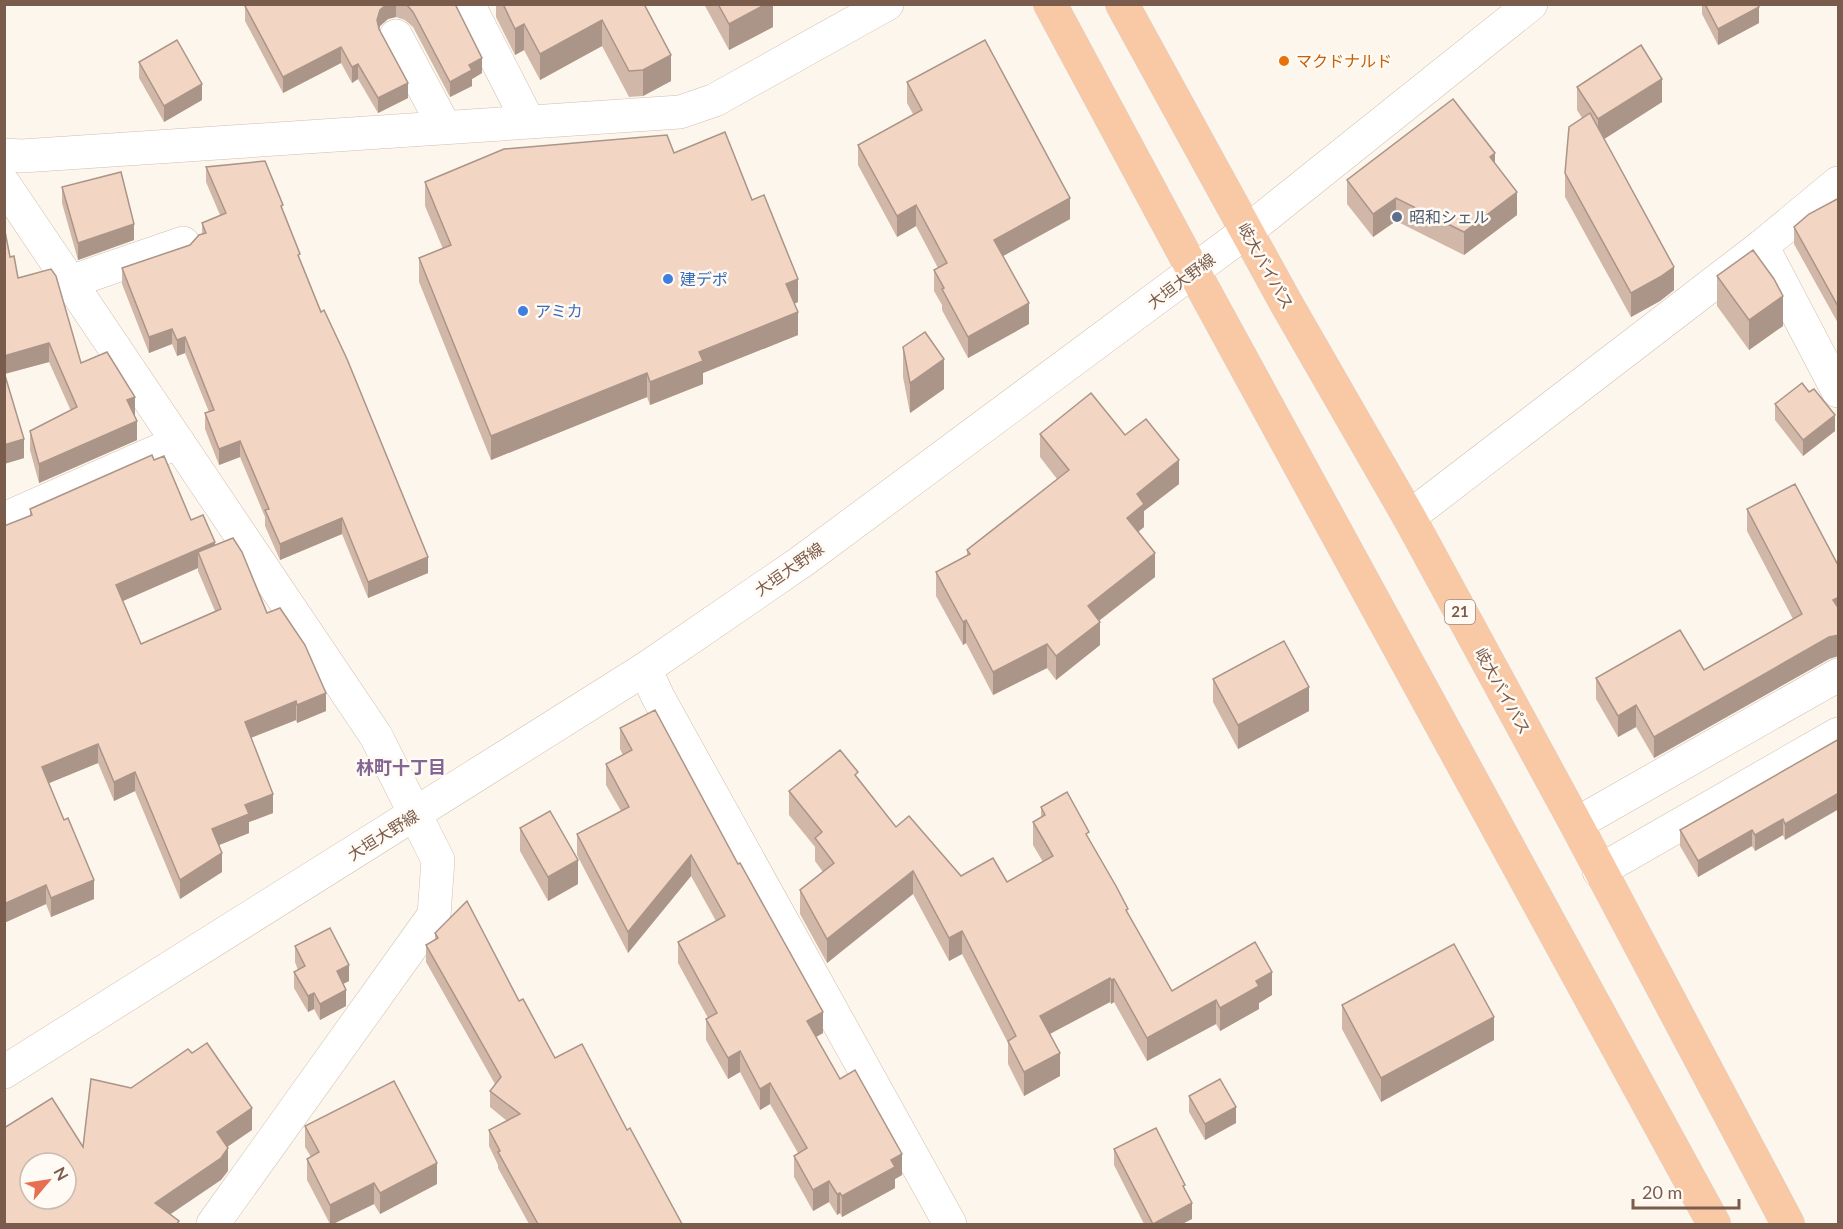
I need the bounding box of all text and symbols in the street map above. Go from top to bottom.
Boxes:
place label: マクドナルド [1296,51,1392,70]
marker: マクドナルド [1277,54,1291,68]
place label: 昭和シェル [1409,207,1489,226]
marker: 昭和シェル [1390,210,1404,224]
street label: 岐大バイパス [1235,219,1298,312]
street label: 大垣大野線 [1143,249,1218,312]
place label: 建デポ [680,269,728,288]
marker: 建デポ [661,272,675,286]
place label: アミカ [535,301,583,320]
marker: アミカ [516,304,530,318]
street label: 大垣大野線 [750,538,827,599]
road number: 21 [1445,600,1475,624]
street label: 岐大バイパス [1472,644,1535,737]
district label: 林町十丁目 [356,756,446,778]
street label: 大垣大野線 [344,805,422,864]
north arrow [18,1151,78,1211]
text: N [50,1163,73,1183]
scale bar [1633,1172,1740,1210]
text: 20 m [1642,1181,1682,1203]

